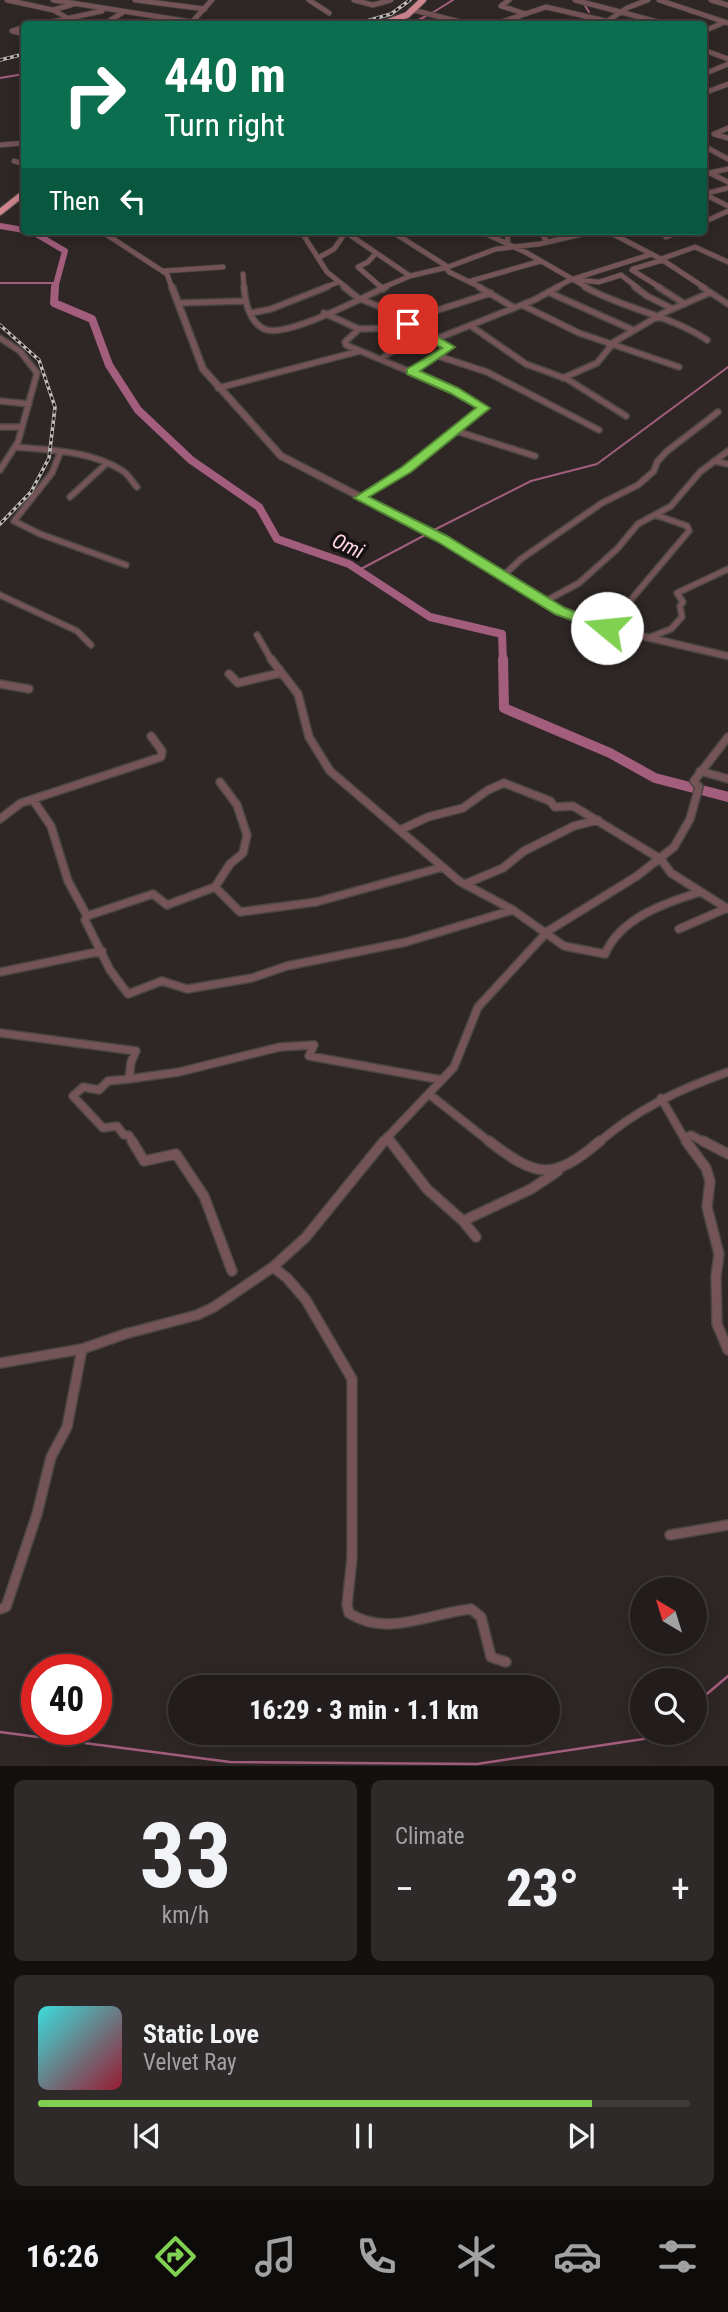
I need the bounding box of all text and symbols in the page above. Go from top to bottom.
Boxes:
text: 440 m [164,47,286,104]
icon: right [49,49,140,140]
text: Turn right [164,106,285,144]
icon: left [114,182,152,220]
text: Then [49,186,100,216]
pin [378,294,438,354]
icon: arrive [389,305,427,343]
water label: Omi [328,528,368,564]
position arrow [570,591,644,665]
north arrow [630,1577,707,1654]
map controls [630,1577,707,1745]
speed limit sign: 40 [21,1654,112,1745]
button: search [630,1668,707,1745]
text: 16:29 · 3 min · 1.1 km [249,1695,479,1725]
text: 33 [140,1803,231,1909]
text: Climate [395,1823,465,1850]
text: 23° [506,1858,579,1919]
text: − [395,1867,414,1911]
text: + [671,1867,690,1911]
text: km/h [162,1902,209,1929]
text: Static Love [143,2019,259,2049]
text: Velvet Ray [143,2049,237,2076]
icon: previous [128,2117,166,2155]
icon: pause [345,2117,383,2155]
icon: next [562,2117,600,2155]
icon: directions [151,2232,200,2281]
icon: music [251,2232,300,2281]
icon: phone [352,2232,401,2281]
icon: climate [452,2232,501,2281]
icon: car [553,2232,602,2281]
icon: filters [653,2232,702,2281]
text: 16:26 [26,2237,99,2275]

